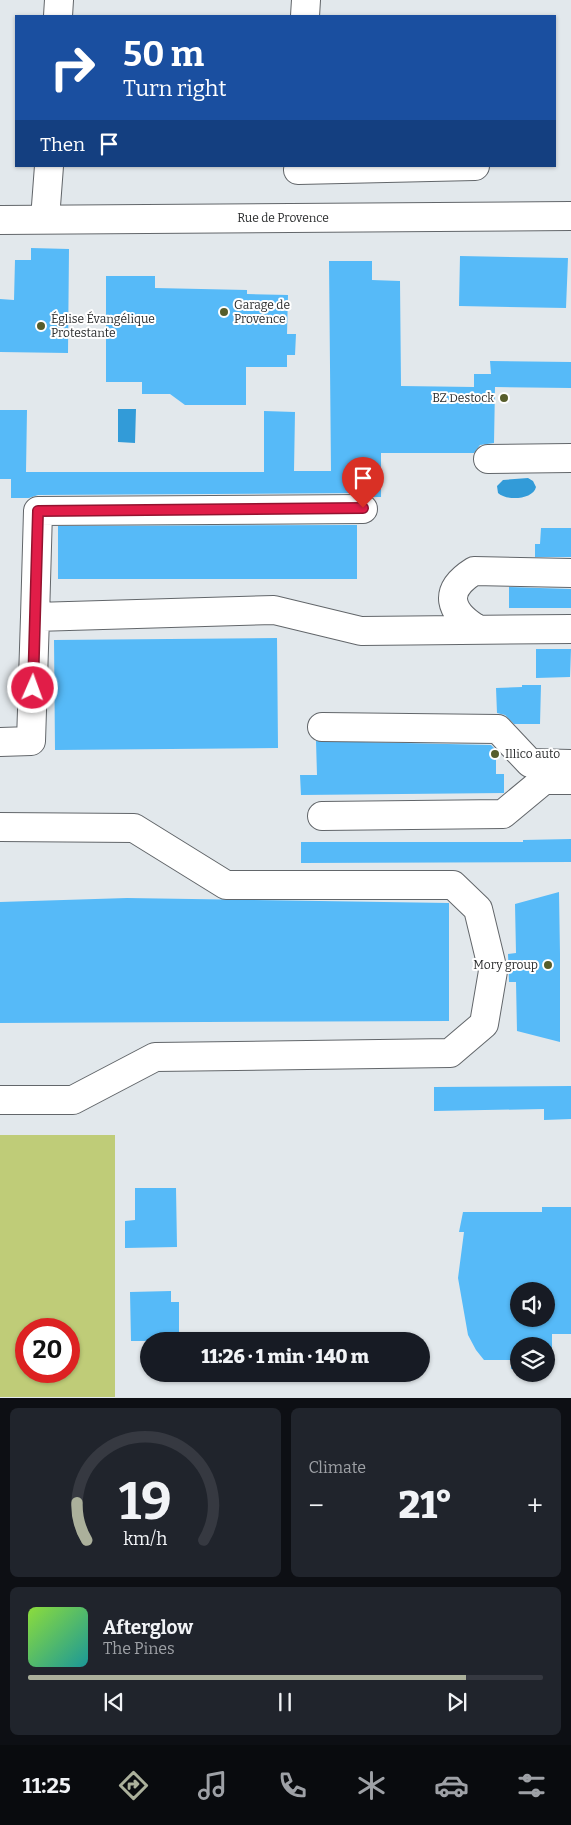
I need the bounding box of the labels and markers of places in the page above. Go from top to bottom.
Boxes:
place label: Garage de Provence [234,298,290,326]
marker: Garage de Provence [218,306,230,318]
place label: Église Évangélique Protestante [51,311,155,340]
marker: Église Évangélique Protestante [35,320,47,332]
place label: BZ Destock [432,391,494,405]
marker: BZ Destock [498,392,510,404]
pin [342,457,384,508]
place label: Illico auto [505,747,560,761]
marker: Illico auto [489,748,501,760]
place label: Mory group [473,958,538,972]
marker: Mory group [542,959,554,971]

